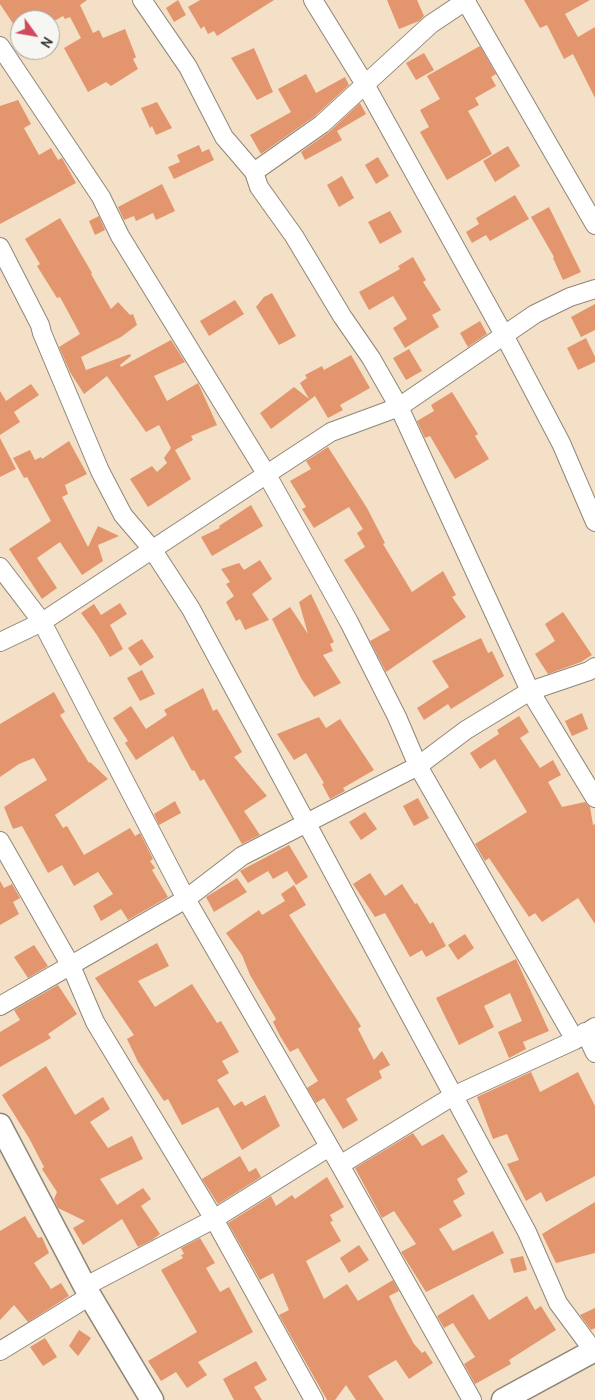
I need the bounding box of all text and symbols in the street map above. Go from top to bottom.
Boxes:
north arrow [10,10,60,60]
text: N [37,34,57,51]

